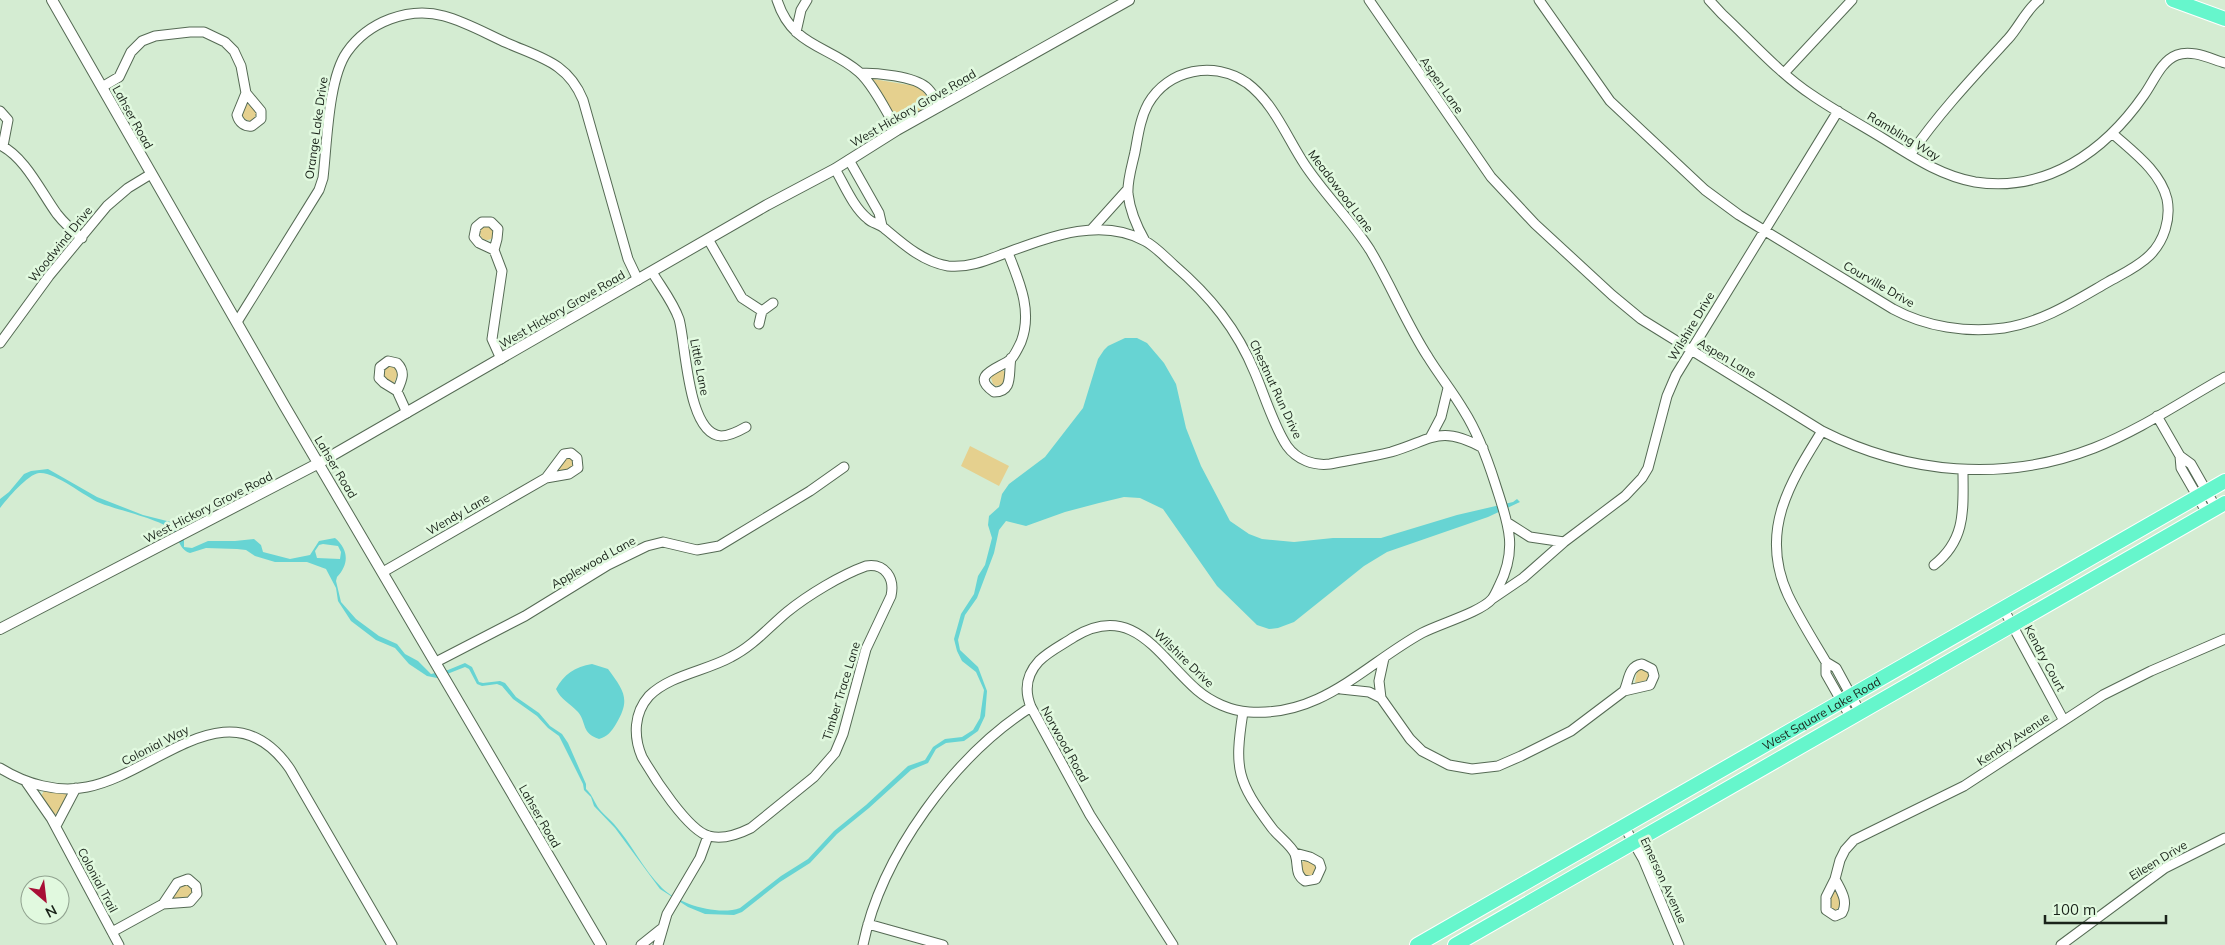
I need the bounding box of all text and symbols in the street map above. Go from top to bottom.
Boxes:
street label: Aspen Lane [1417,54,1467,116]
street label: West Hickory Grove Road [847,66,979,150]
street label: Orange Lake Drive [301,76,331,180]
street label: Lahser Road [109,83,157,151]
street label: Rambling Way [1865,108,1944,164]
street label: Meadowood Lane [1305,147,1377,235]
street label: Woodwind Drive [25,203,95,285]
street label: Courville Drive [1841,258,1917,310]
street label: West Hickory Grove Road [496,267,628,351]
street label: Wilshire Drive [1665,289,1717,363]
street label: Aspen Lane [1695,335,1759,381]
street label: Little Lane [687,337,713,397]
street label: Chestnut Run Drive [1246,337,1306,441]
street label: Lahser Road [312,433,360,501]
street label: West Hickory Grove Road [141,468,275,546]
street label: Wendy Lane [424,490,492,538]
street label: Applewood Lane [548,533,638,591]
street label: Kendry Court [2021,622,2069,694]
street label: Wilshire Drive [1151,626,1217,690]
street label: Timber Trace Lane [819,640,863,742]
street label: West Square Lake Road [1759,673,1883,753]
street label: Norwood Road [1038,703,1092,785]
street label: Kendry Avenue [1974,709,2052,769]
street label: Colonial Way [119,721,192,768]
street label: Lahser Road [516,782,564,850]
street label: Emerson Avenue [1638,835,1690,925]
street label: Eileen Drive [2126,837,2190,883]
street label: Colonial Trail [75,845,121,915]
north arrow [20,875,70,925]
scale bar [2045,892,2166,924]
text: 100 m [2052,900,2096,919]
text: N [42,901,60,922]

